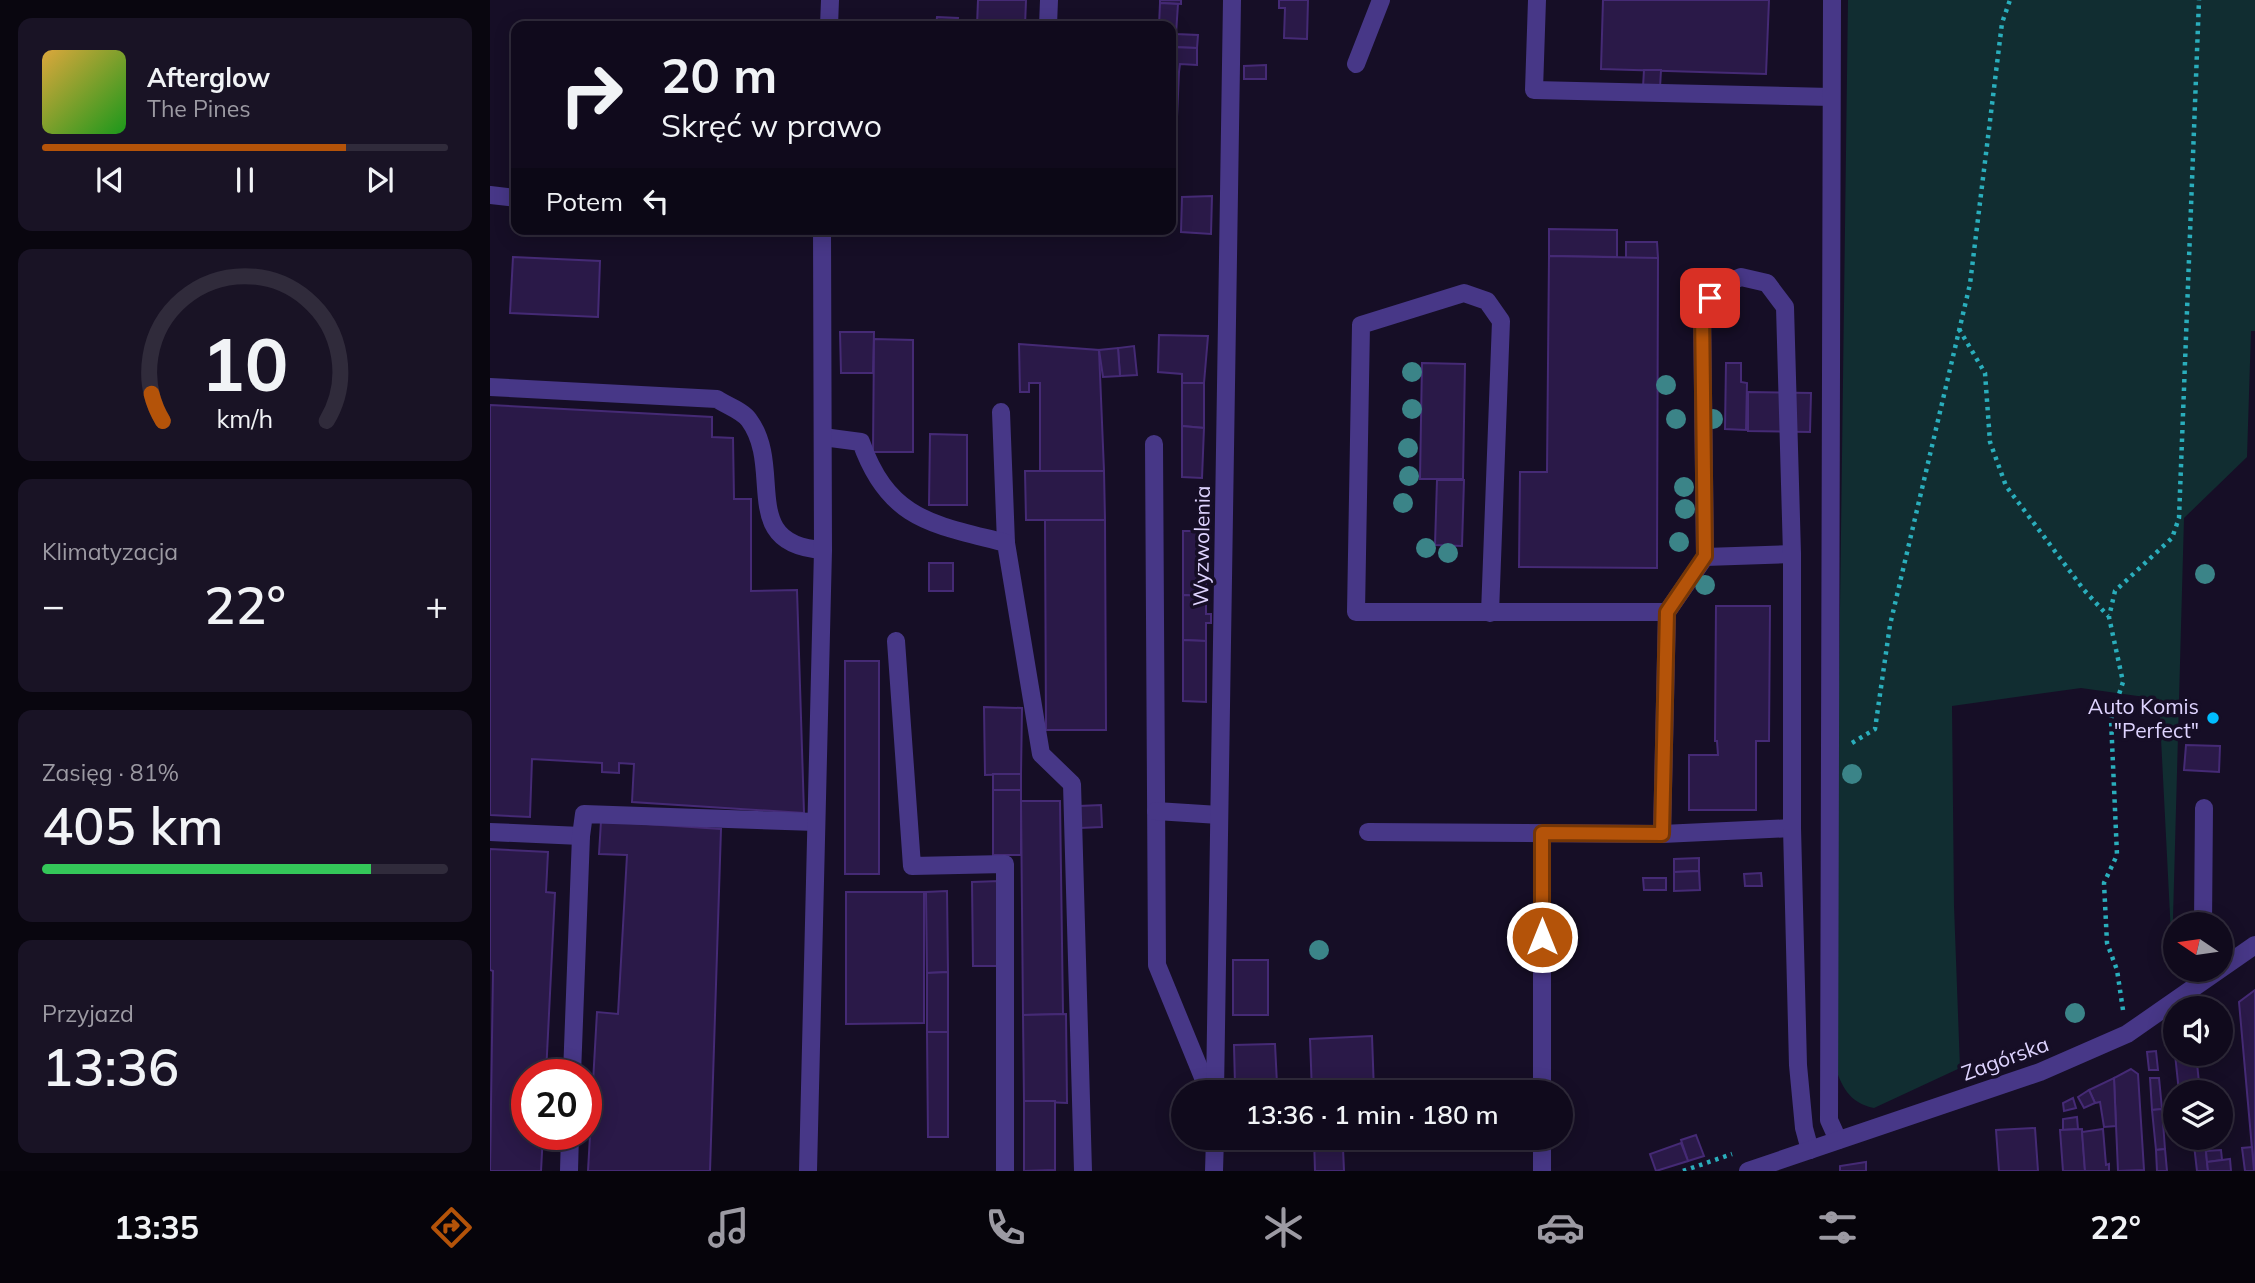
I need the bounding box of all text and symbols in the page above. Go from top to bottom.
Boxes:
text: 20 m [661,44,777,105]
icon: right [546,49,637,140]
text: Afterglow [147,61,270,94]
text: The Pines [147,94,251,123]
text: Skręć w prawo [661,105,882,145]
icon: previous [91,161,129,199]
icon: pause [226,161,264,199]
icon: next [361,161,399,199]
icon: left [637,182,675,220]
text: Potem [546,185,623,218]
pin [1680,268,1740,328]
icon: arrive [1691,279,1729,317]
text: 10 [201,318,289,409]
text: km/h [217,403,273,434]
street label: Wyzwolenia [1187,485,1215,607]
text: Klimatyzacja [42,537,178,566]
text: 22° [204,572,286,637]
text: − [42,581,65,629]
text: + [425,581,448,629]
place label: Auto Komis "Perfect" [2088,693,2199,743]
marker: Auto Komis "Perfect" [2205,710,2221,726]
text: Zasięg · 81% [42,758,179,787]
text: 405 km [42,793,223,858]
position arrow [1505,900,1579,974]
north arrow [2163,912,2233,982]
map controls [2163,912,2233,1150]
button: sound [2163,996,2233,1066]
text: Przyjazd [42,999,134,1028]
street label: Zagórska [1958,1030,2052,1086]
text: 13:36 [42,1034,179,1099]
speed limit sign: 20 [511,1059,602,1150]
button: layers [2163,1080,2233,1150]
text: 13:36 · 1 min · 180 m [1245,1098,1499,1131]
icon: directions [427,1203,476,1252]
icon: music [704,1203,753,1252]
icon: phone [981,1203,1030,1252]
icon: climate [1259,1203,1308,1252]
icon: car [1536,1203,1585,1252]
icon: filters [1813,1203,1862,1252]
text: 13:35 [114,1207,199,1247]
text: 22° [2090,1207,2141,1247]

